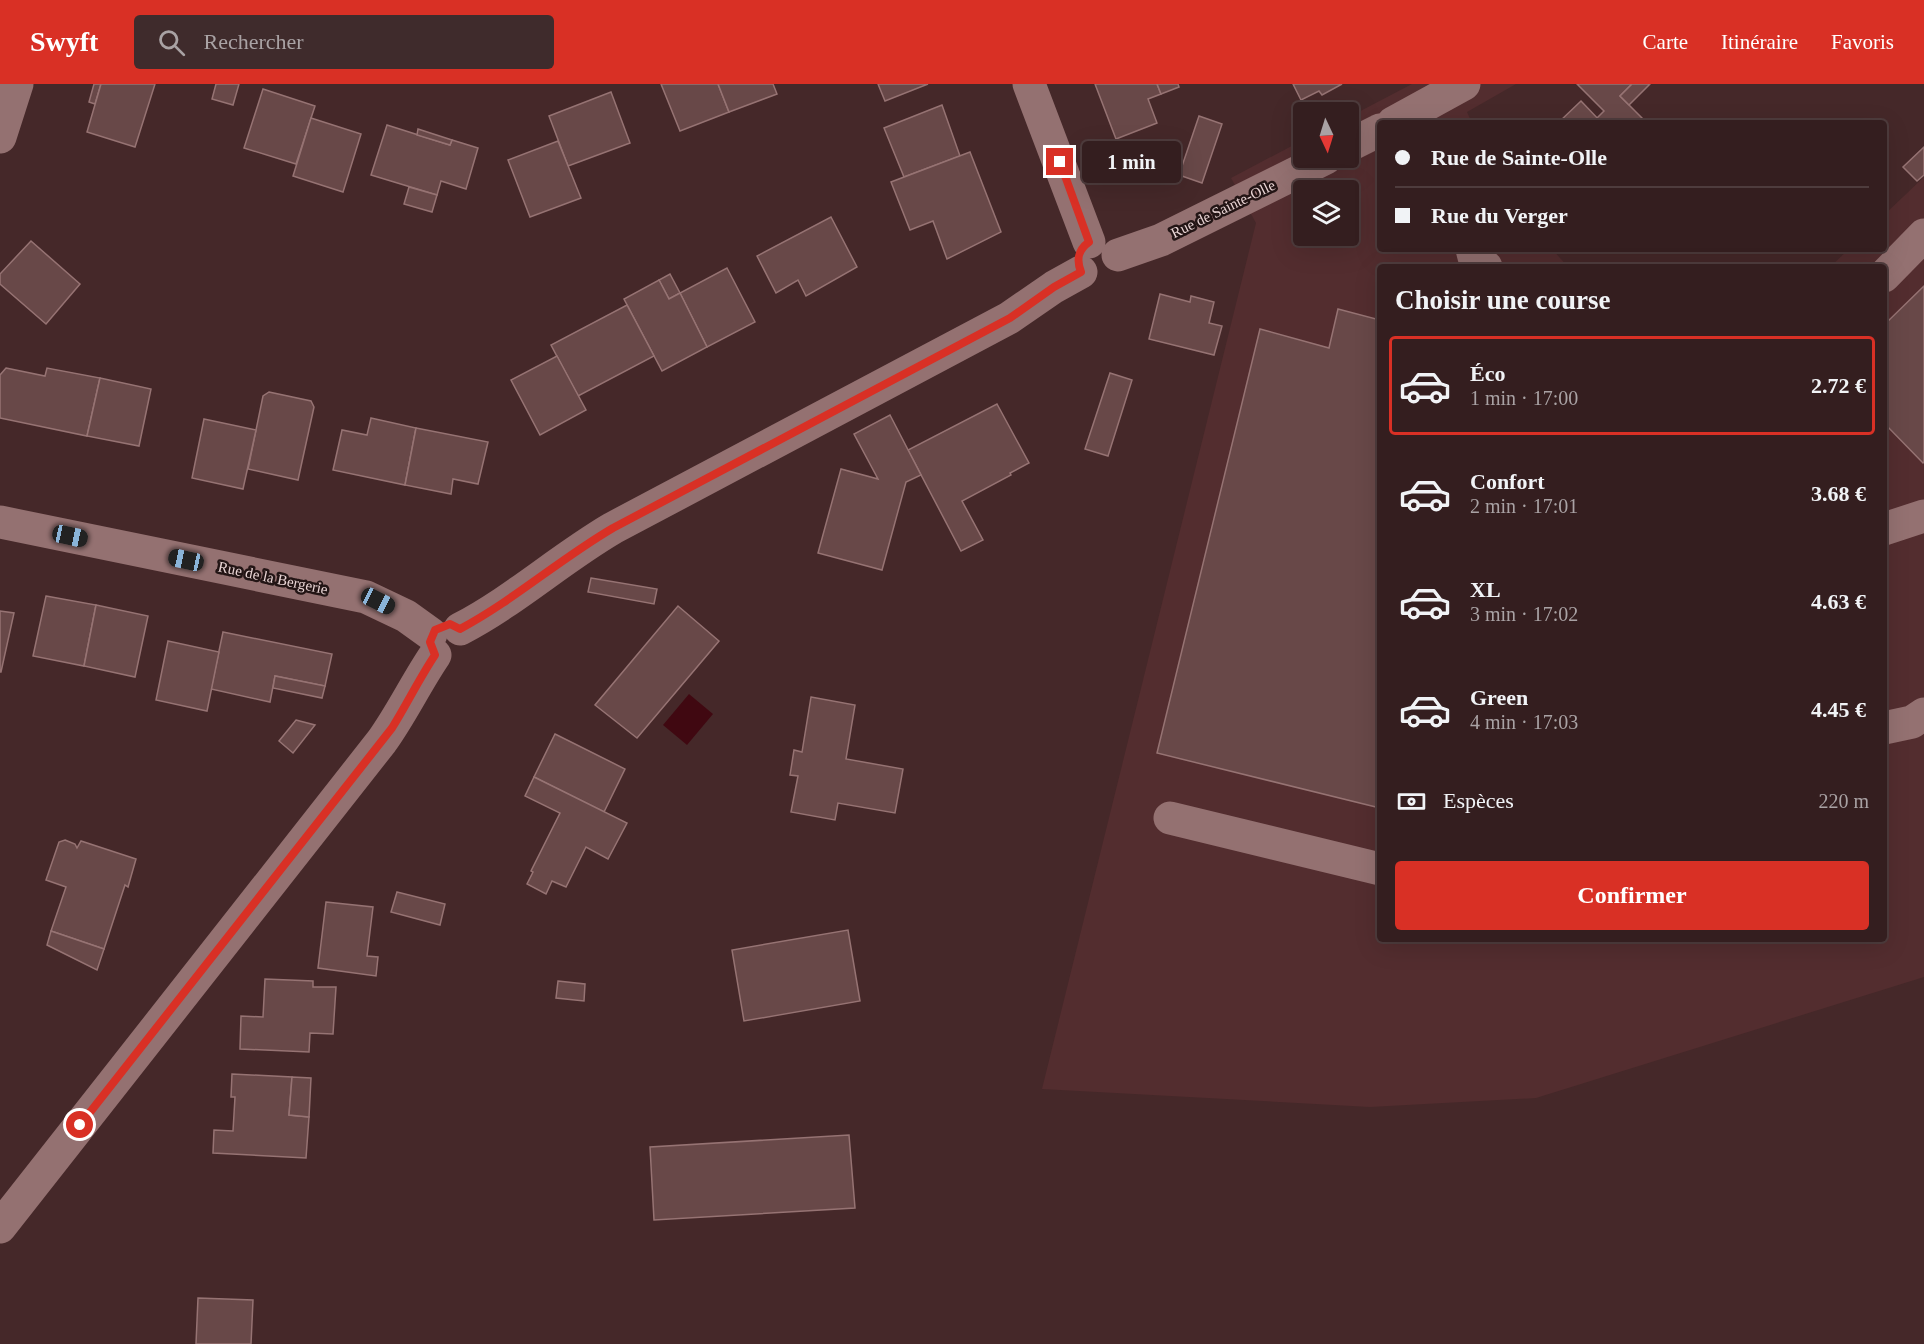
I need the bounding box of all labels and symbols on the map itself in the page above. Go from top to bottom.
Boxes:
north arrow [1293,102,1359,168]
callout: 1 min [1081,141,1180,183]
route end [1046,148,1073,175]
street label: Rue de Sainte-Olle [1168,177,1278,241]
car [51,523,89,549]
car [167,547,205,573]
street label: Rue de la Bergerie [217,559,330,598]
car [358,585,398,617]
route start [66,1111,93,1138]

